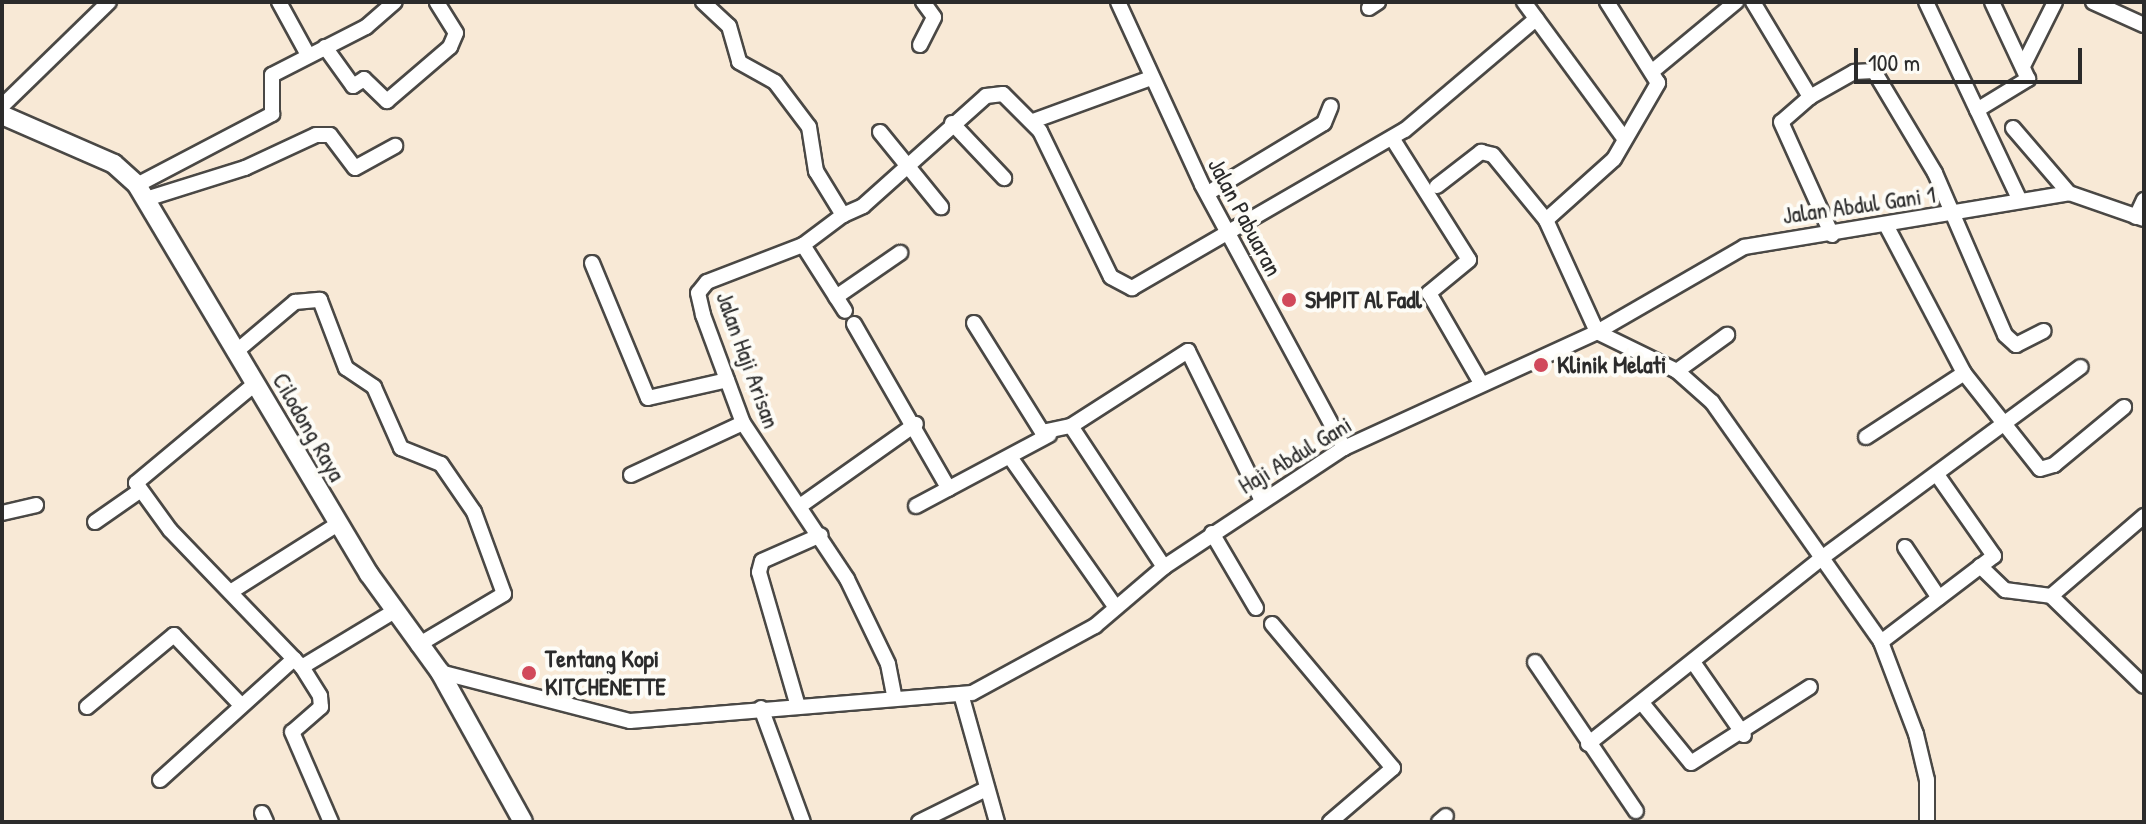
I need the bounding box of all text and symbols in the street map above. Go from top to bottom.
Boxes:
scale bar [1858,32,2086,82]
text: 100 m [1868,46,1920,78]
street label: Jalan Pabuaran [1202,153,1288,281]
street label: Jalan Abdul Gani 1 [1781,180,1937,230]
place label: SMPIT Al Fadl [1305,286,1422,314]
street label: Jalan Haji Arisan [710,288,786,432]
marker: SMPIT Al Fadl [1280,291,1298,309]
place label: Klinik Melati [1557,351,1666,379]
marker: Klinik Melati [1532,356,1550,374]
street label: Cilodong Raya [266,368,352,486]
street label: Haji Abdul Gani [1233,410,1357,500]
place label: Tentang Kopi KITCHENETTE [545,645,666,701]
marker: Tentang Kopi KITCHENETTE [520,664,538,682]

